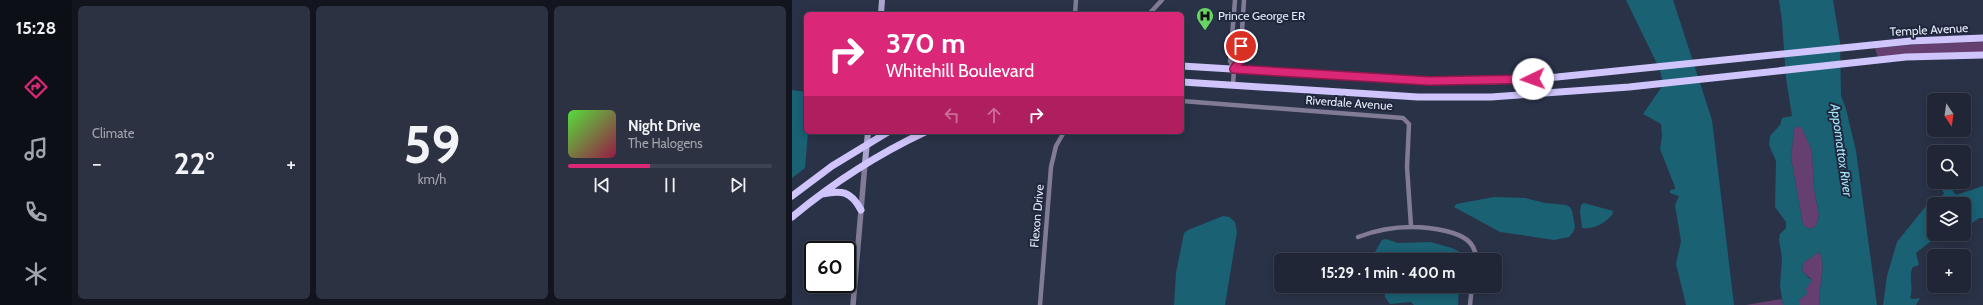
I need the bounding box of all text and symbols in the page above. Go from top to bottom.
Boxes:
hospital icon: Prince George ER [1195,6,1215,31]
place label: Prince George ER [1218,8,1306,23]
text: 15:28 [16,17,56,39]
street label: Temple Avenue [1889,20,1969,39]
text: 370 m [886,26,966,60]
icon: right [820,28,872,80]
pin [1224,29,1258,63]
icon: arrive [1230,35,1252,57]
position arrow [1512,58,1554,100]
text: Whitehill Boulevard [886,60,1034,82]
icon: directions [22,73,50,101]
street label: Riverdale Avenue [1305,92,1393,113]
north arrow [1927,93,1971,137]
map controls [1927,93,1971,293]
water label: Appomattox River [1827,102,1857,198]
icon: left [941,104,963,126]
icon: ahead [983,104,1005,126]
icon: right [1025,104,1047,126]
text: 59 [403,113,461,176]
text: Night Drive [628,117,701,135]
text: Climate [92,125,134,141]
icon: music [22,135,50,163]
text: The Halogens [628,135,703,151]
text: 22° [174,145,214,182]
button: search [1927,145,1971,189]
text: − [92,150,102,177]
text: + [286,150,296,177]
text: km/h [418,171,446,187]
icon: previous [591,174,613,196]
icon: pause [659,174,681,196]
icon: next [727,174,749,196]
street label: Flexon Drive [1026,184,1047,248]
button: layers [1927,197,1971,241]
icon: phone [22,198,50,226]
speed limit sign: 60 [804,241,856,293]
button: + [1927,249,1971,293]
icon: climate [22,260,50,288]
text: 15:29 · 1 min · 400 m [1321,264,1455,282]

